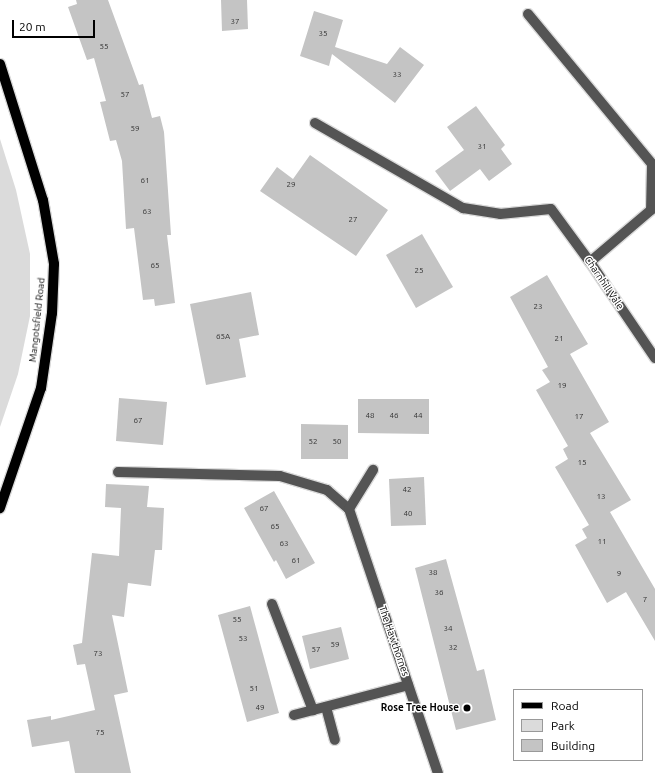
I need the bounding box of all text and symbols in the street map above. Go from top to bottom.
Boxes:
scale bar [14,12,97,38]
house number: 37 [230,17,240,27]
text: 20 m [19,20,46,33]
house number: 35 [318,29,328,39]
house number: 55 [99,42,109,52]
house number: 33 [392,70,402,80]
house number: 57 [120,90,130,100]
house number: 59 [130,124,140,134]
house number: 31 [477,142,487,152]
house number: 61 [140,176,150,186]
house number: 29 [286,180,296,190]
house number: 63 [142,207,152,217]
house number: 27 [348,215,358,225]
street label: Charnhill Vale [582,254,626,312]
house number: 65 [150,261,160,271]
house number: 25 [414,266,424,276]
street label: Mangotsfield Road [27,277,47,363]
house number: 23 [533,302,543,312]
house number: 65A [216,332,230,342]
house number: 21 [554,334,564,344]
house number: 19 [557,381,567,391]
house number: 48 [365,411,375,421]
house number: 46 [389,411,399,421]
house number: 44 [413,411,423,421]
house number: 17 [574,412,584,422]
house number: 67 [133,416,143,426]
house number: 52 [308,437,318,447]
house number: 50 [332,437,342,447]
house number: 15 [577,458,587,468]
house number: 42 [402,485,412,495]
house number: 13 [596,492,606,502]
house number: 67 [259,504,269,514]
house number: 40 [403,509,413,519]
house number: 65 [270,522,280,532]
house number: 11 [597,537,607,547]
house number: 63 [279,539,289,549]
house number: 61 [291,556,301,566]
house number: 38 [428,568,438,578]
house number: 9 [617,569,621,579]
house number: 36 [434,588,444,598]
house number: 7 [643,595,647,605]
street label: The Hawthornes [376,604,412,678]
house number: 55 [232,615,242,625]
house number: 34 [443,624,453,634]
house number: 53 [238,634,248,644]
house number: 59 [330,640,340,650]
house number: 32 [448,643,458,653]
house number: 57 [311,645,321,655]
house number: 73 [93,649,103,659]
house number: 51 [249,684,259,694]
legend [513,689,643,761]
text: Road [551,699,579,712]
place label: Rose Tree House [381,702,459,714]
house number: 49 [255,703,265,713]
marker: Rose Tree House [462,703,472,713]
text: Park [551,719,575,732]
house number: 75 [95,728,105,738]
text: Building [551,739,595,752]

